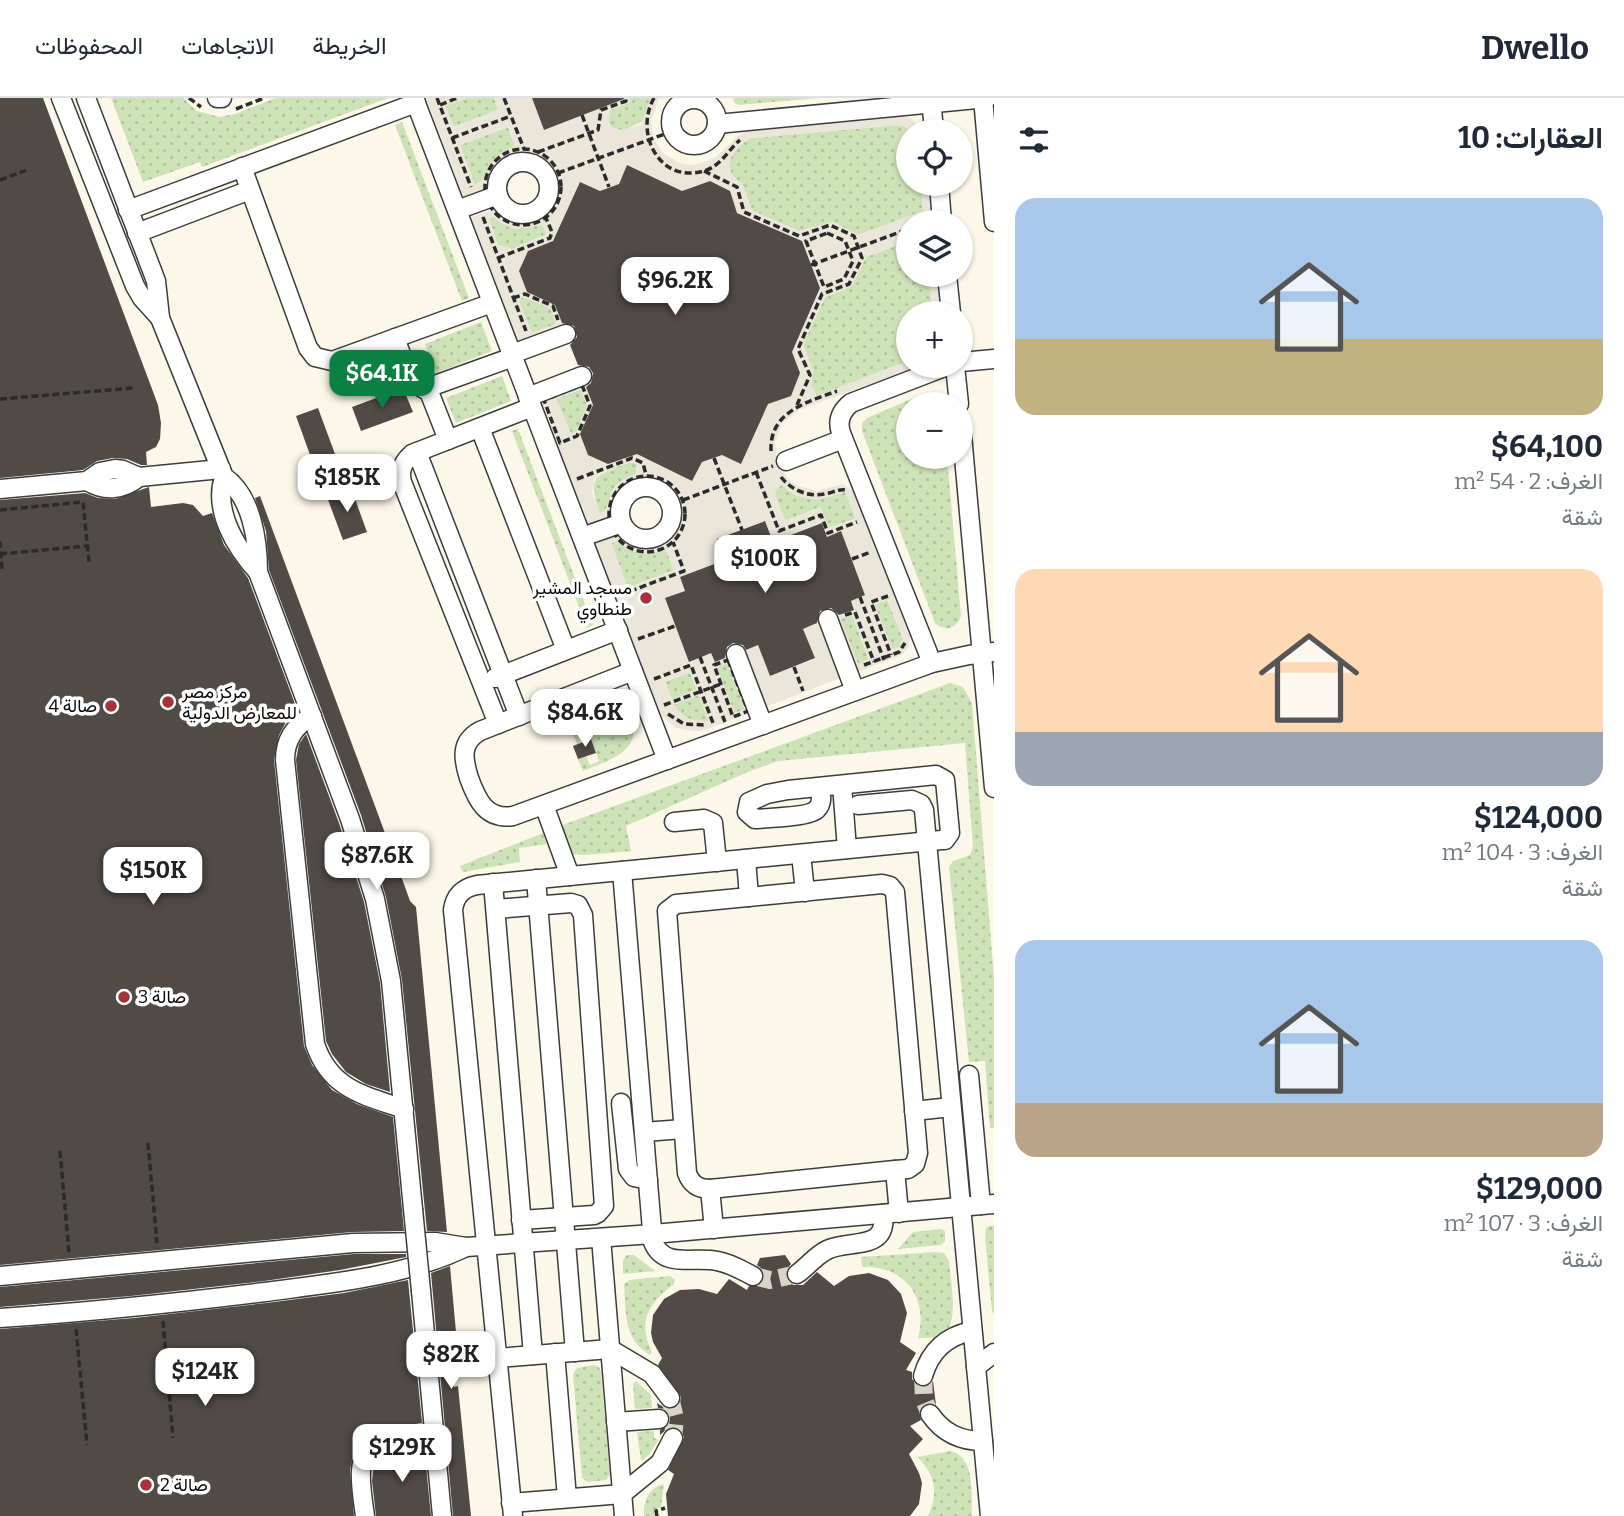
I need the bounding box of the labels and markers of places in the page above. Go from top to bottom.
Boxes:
pin: $96.2K [618,258,732,317]
pin: $64.1K [325,350,439,410]
pin: $185K [298,454,396,514]
pin: $100K [716,536,814,595]
place label: مسجد المشير طنطاوي [532,577,632,624]
marker: مسجد المشير طنطاوي [638,590,654,606]
place label: مركز مصر للمعارض الدولية [181,681,297,724]
pin: $84.6K [528,690,642,749]
marker: مركز مصر للمعارض الدولية [160,694,176,710]
place label: صالة 4 [49,695,97,717]
marker: صالة 4 [103,698,119,714]
pin: $87.6K [320,832,434,892]
pin: $150K [104,848,202,907]
place label: صالة 3 [138,986,186,1008]
marker: صالة 3 [116,989,132,1005]
pin: $82K [410,1332,492,1391]
pin: $124K [156,1348,254,1408]
pin: $129K [353,1424,451,1484]
place label: صالة 2 [160,1474,208,1496]
marker: صالة 2 [138,1477,154,1493]

